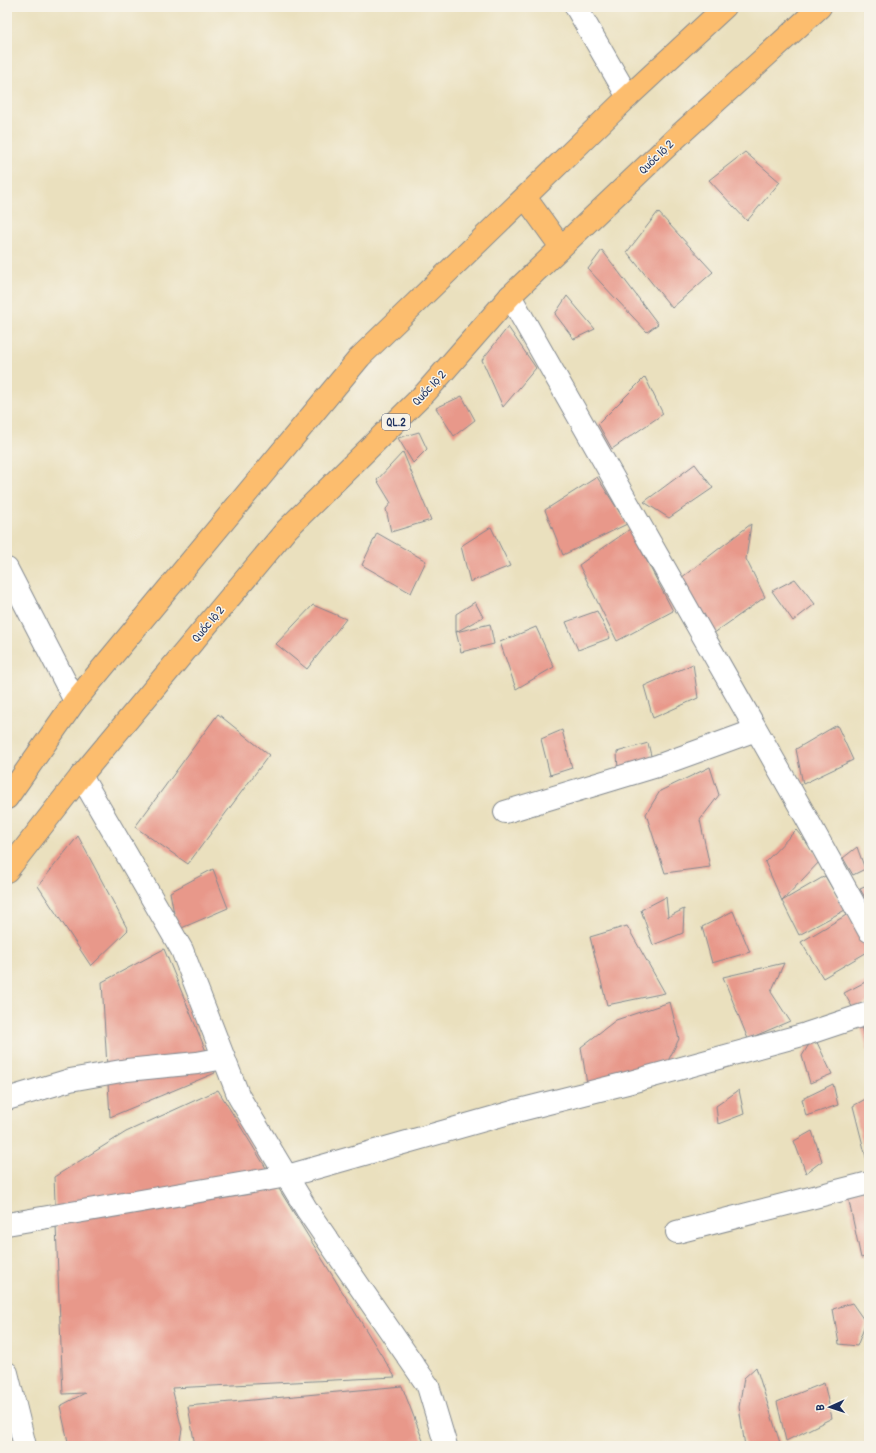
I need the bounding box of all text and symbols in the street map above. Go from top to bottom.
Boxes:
street label: Quốc lộ 2 [636,138,676,177]
street label: Quốc lộ 2 [410,368,449,409]
road number: QL.2 [382,414,410,430]
street label: Quốc lộ 2 [189,604,227,645]
north arrow [810,1387,850,1427]
text: B [814,1404,827,1411]

